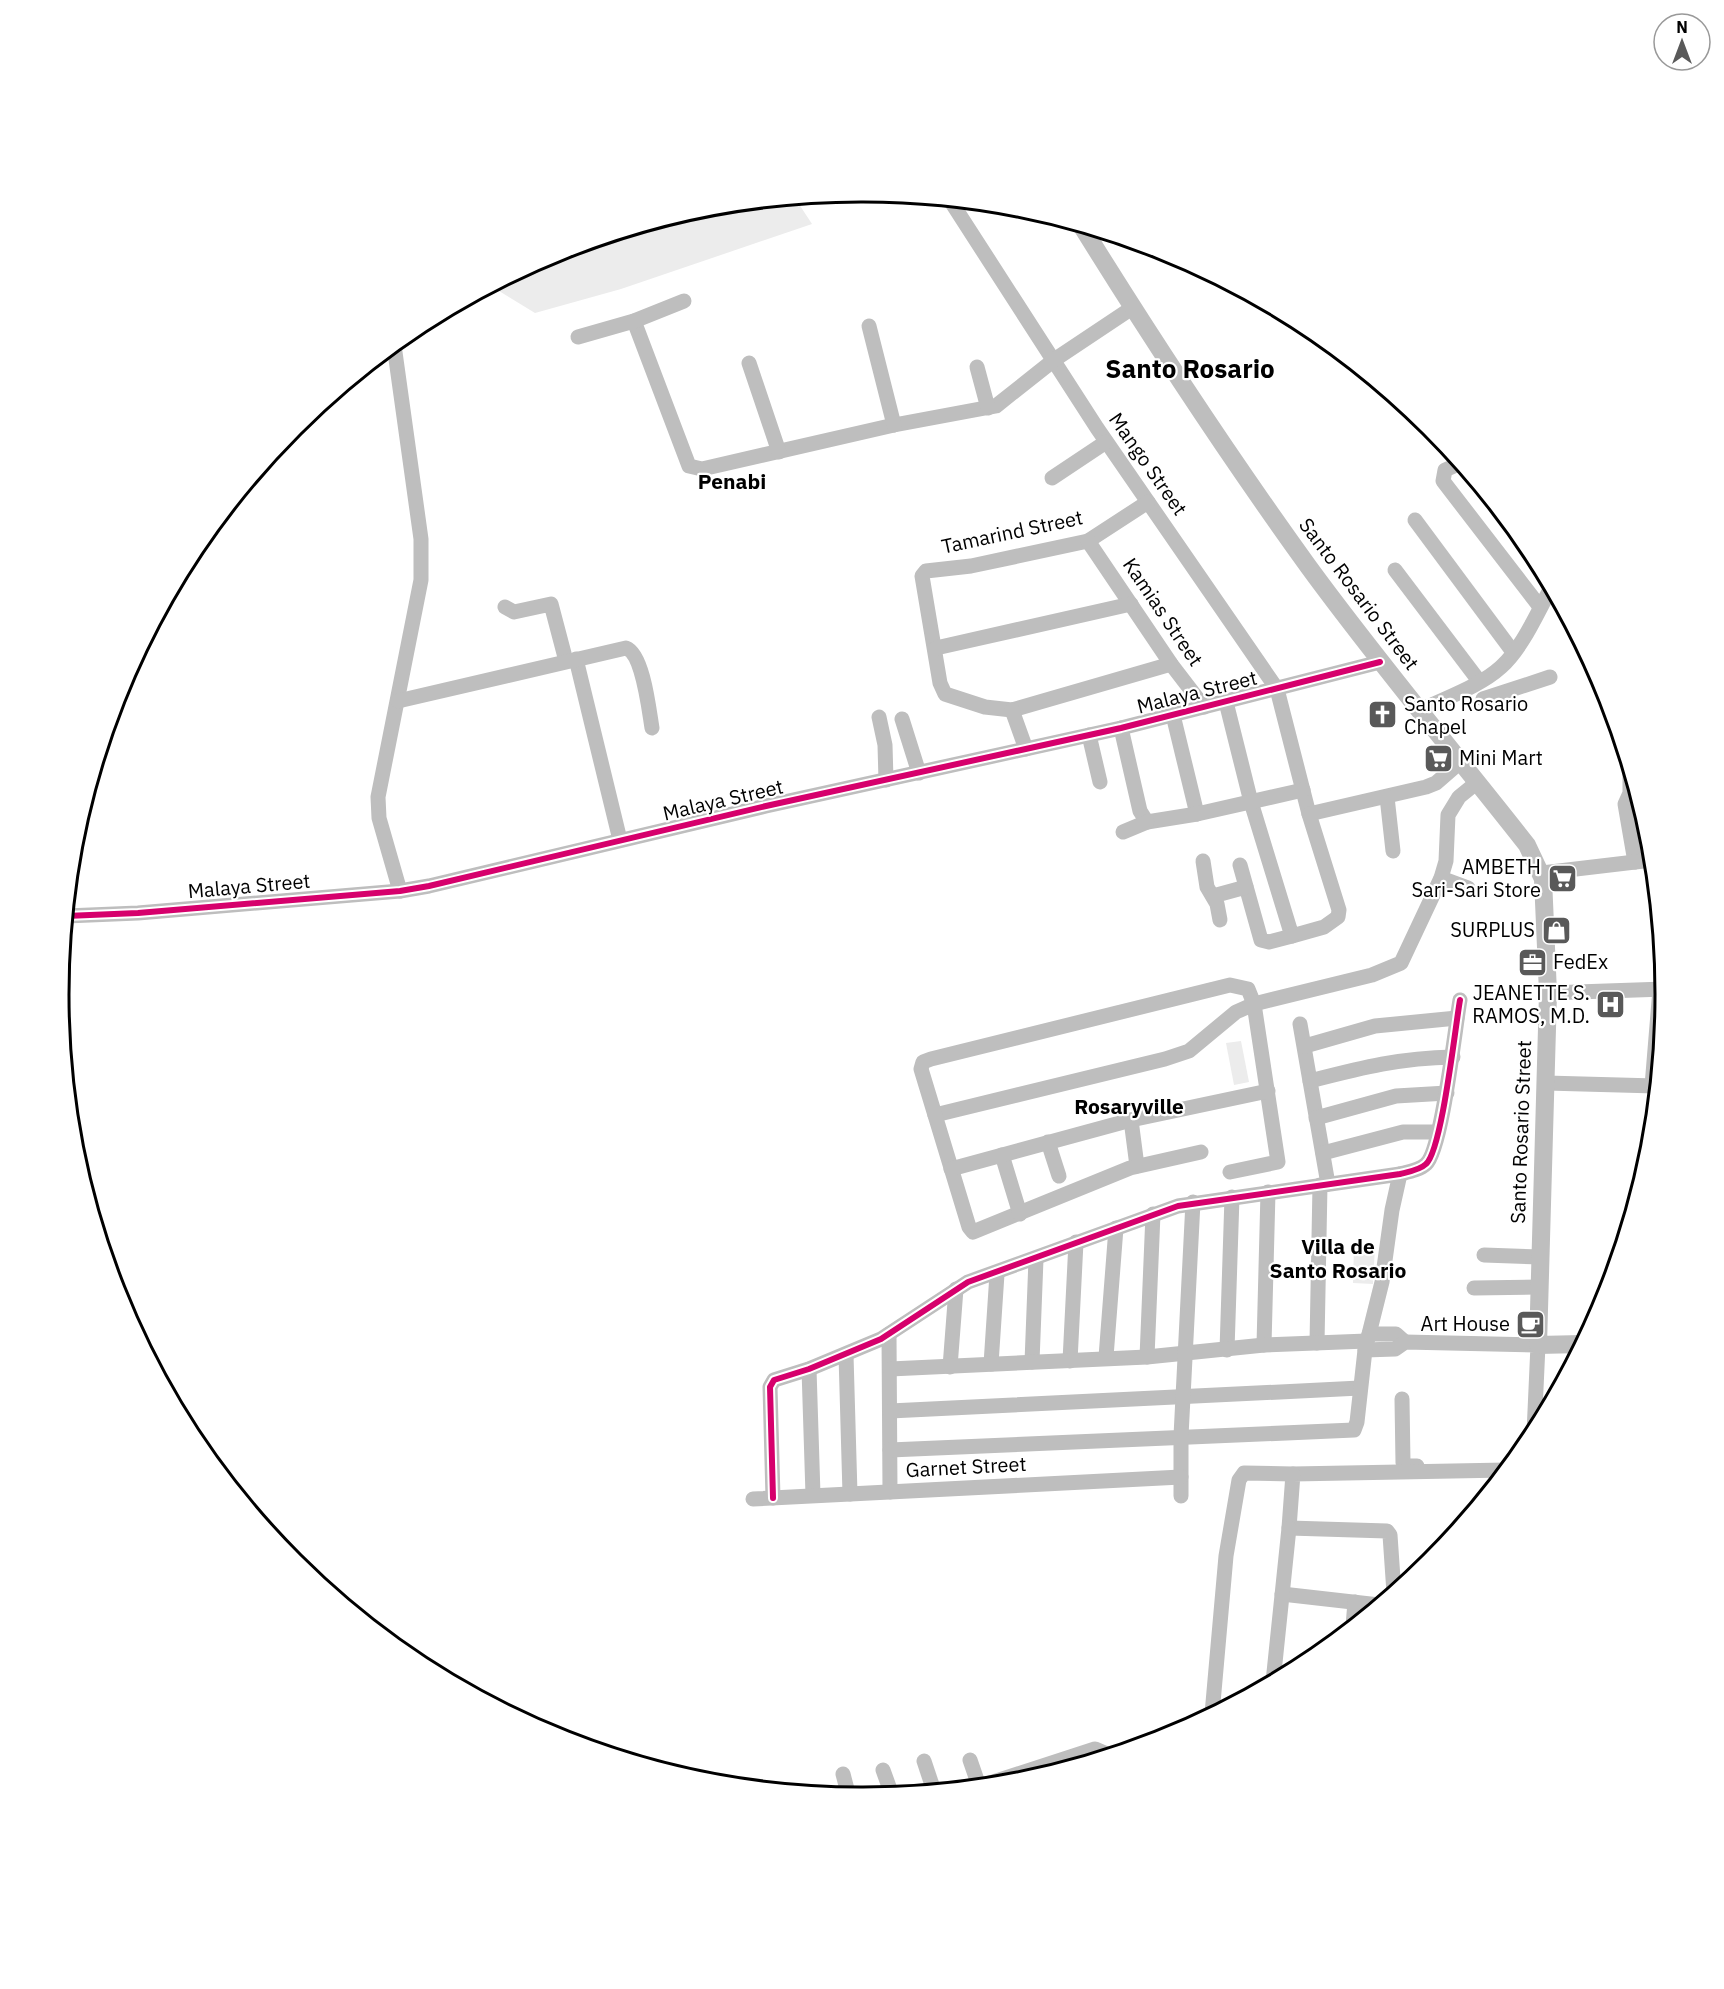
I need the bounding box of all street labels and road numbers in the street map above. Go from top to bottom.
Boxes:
street label: Mango Street [1103,407,1194,520]
street label: Tamarind Street [939,503,1085,560]
street label: Santo Rosario Street [1293,512,1425,675]
street label: Kamias Street [1117,552,1210,671]
street label: Malaya Street [1134,664,1260,719]
street label: Malaya Street [660,773,786,826]
street label: Malaya Street [187,867,311,904]
street label: Santo Rosario Street [1504,1040,1537,1224]
street label: Garnet Street [905,1450,1027,1483]

